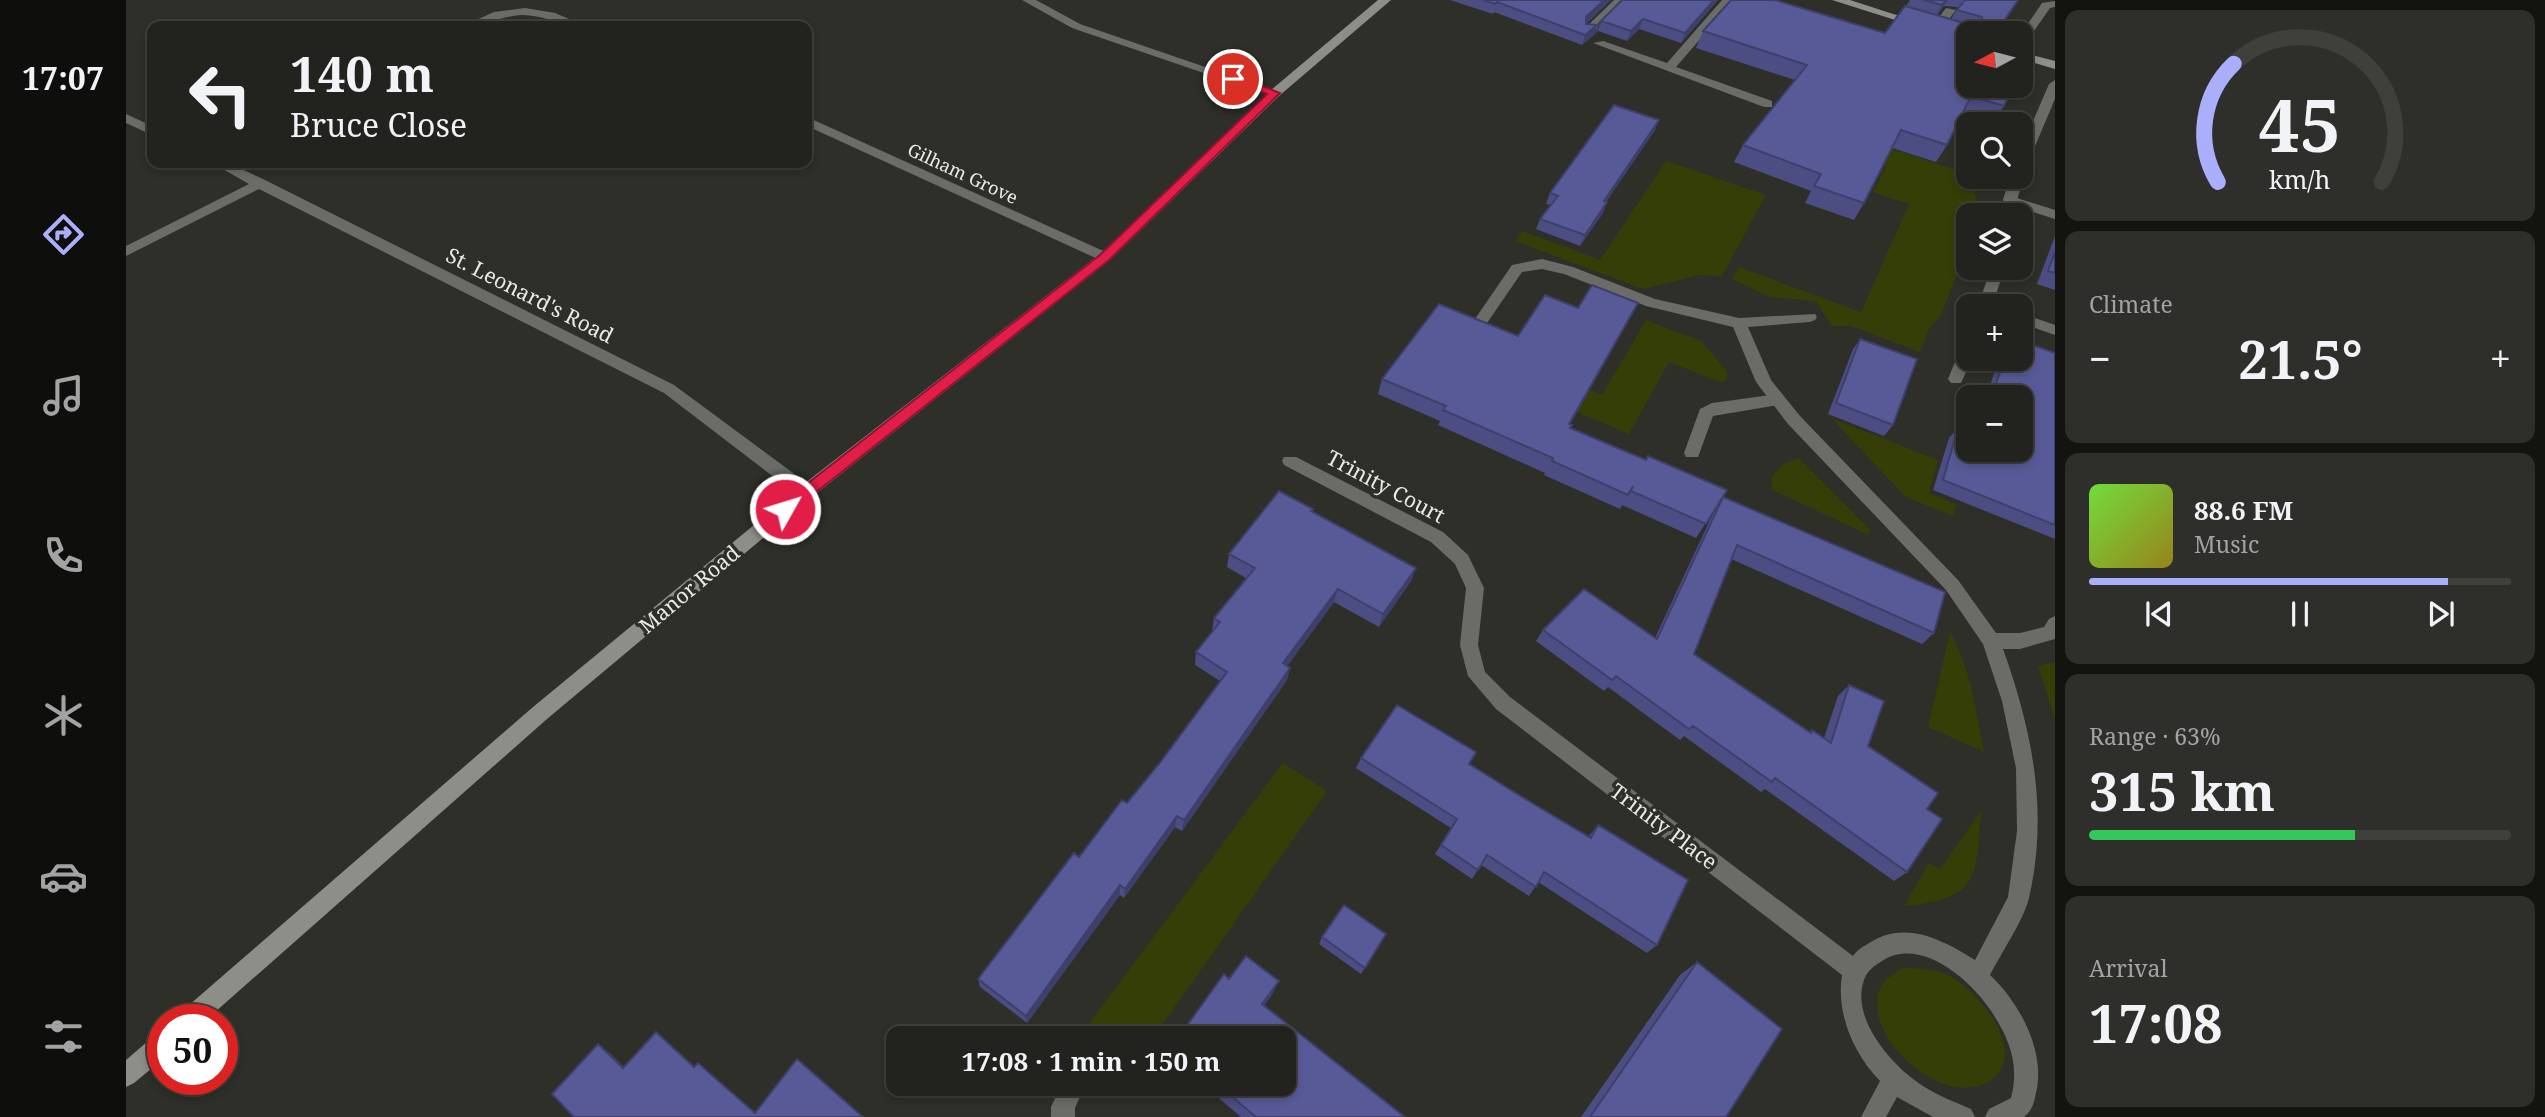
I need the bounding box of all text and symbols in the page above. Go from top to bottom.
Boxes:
north arrow [1956,21,2034,98]
map controls [1956,21,2033,462]
text: 140 m [290,40,434,106]
icon: left [175,49,266,140]
pin [1203,49,1263,109]
text: 17:07 [22,56,104,99]
icon: arrive [1214,60,1252,98]
text: 45 [2259,74,2341,173]
text: Bruce Close [290,103,467,146]
button: search [1956,112,2033,189]
street label: Gilham Grove [904,137,1022,209]
text: km/h [2269,162,2331,196]
button: layers [1956,203,2033,280]
icon: directions [39,210,88,259]
street label: St. Leonard's Road [442,241,619,349]
text: Climate [2089,288,2173,320]
button: + [1956,294,2033,371]
text: 21.5° [2238,323,2363,394]
text: − [2089,332,2111,384]
text: + [2490,332,2511,384]
icon: music [39,371,88,420]
button: − [1956,385,2033,462]
street label: Trinity Court [1322,443,1450,529]
position arrow [748,472,822,546]
text: 88.6 FM [2194,492,2293,528]
text: Music [2194,528,2259,560]
icon: phone [39,531,88,580]
street label: Manor Road [633,539,745,639]
icon: previous [2140,595,2178,633]
icon: pause [2281,595,2319,633]
icon: next [2422,595,2460,633]
icon: climate [39,691,88,740]
text: Range · 63% [2089,720,2221,752]
text: 315 km [2089,755,2275,826]
street label: Trinity Place [1605,777,1723,875]
icon: car [39,852,88,901]
text: Arrival [2089,952,2168,984]
text: 17:08 [2089,987,2222,1058]
speed limit sign: 50 [147,1004,238,1095]
icon: filters [39,1012,88,1061]
text: 17:08 · 1 min · 150 m [961,1043,1221,1079]

